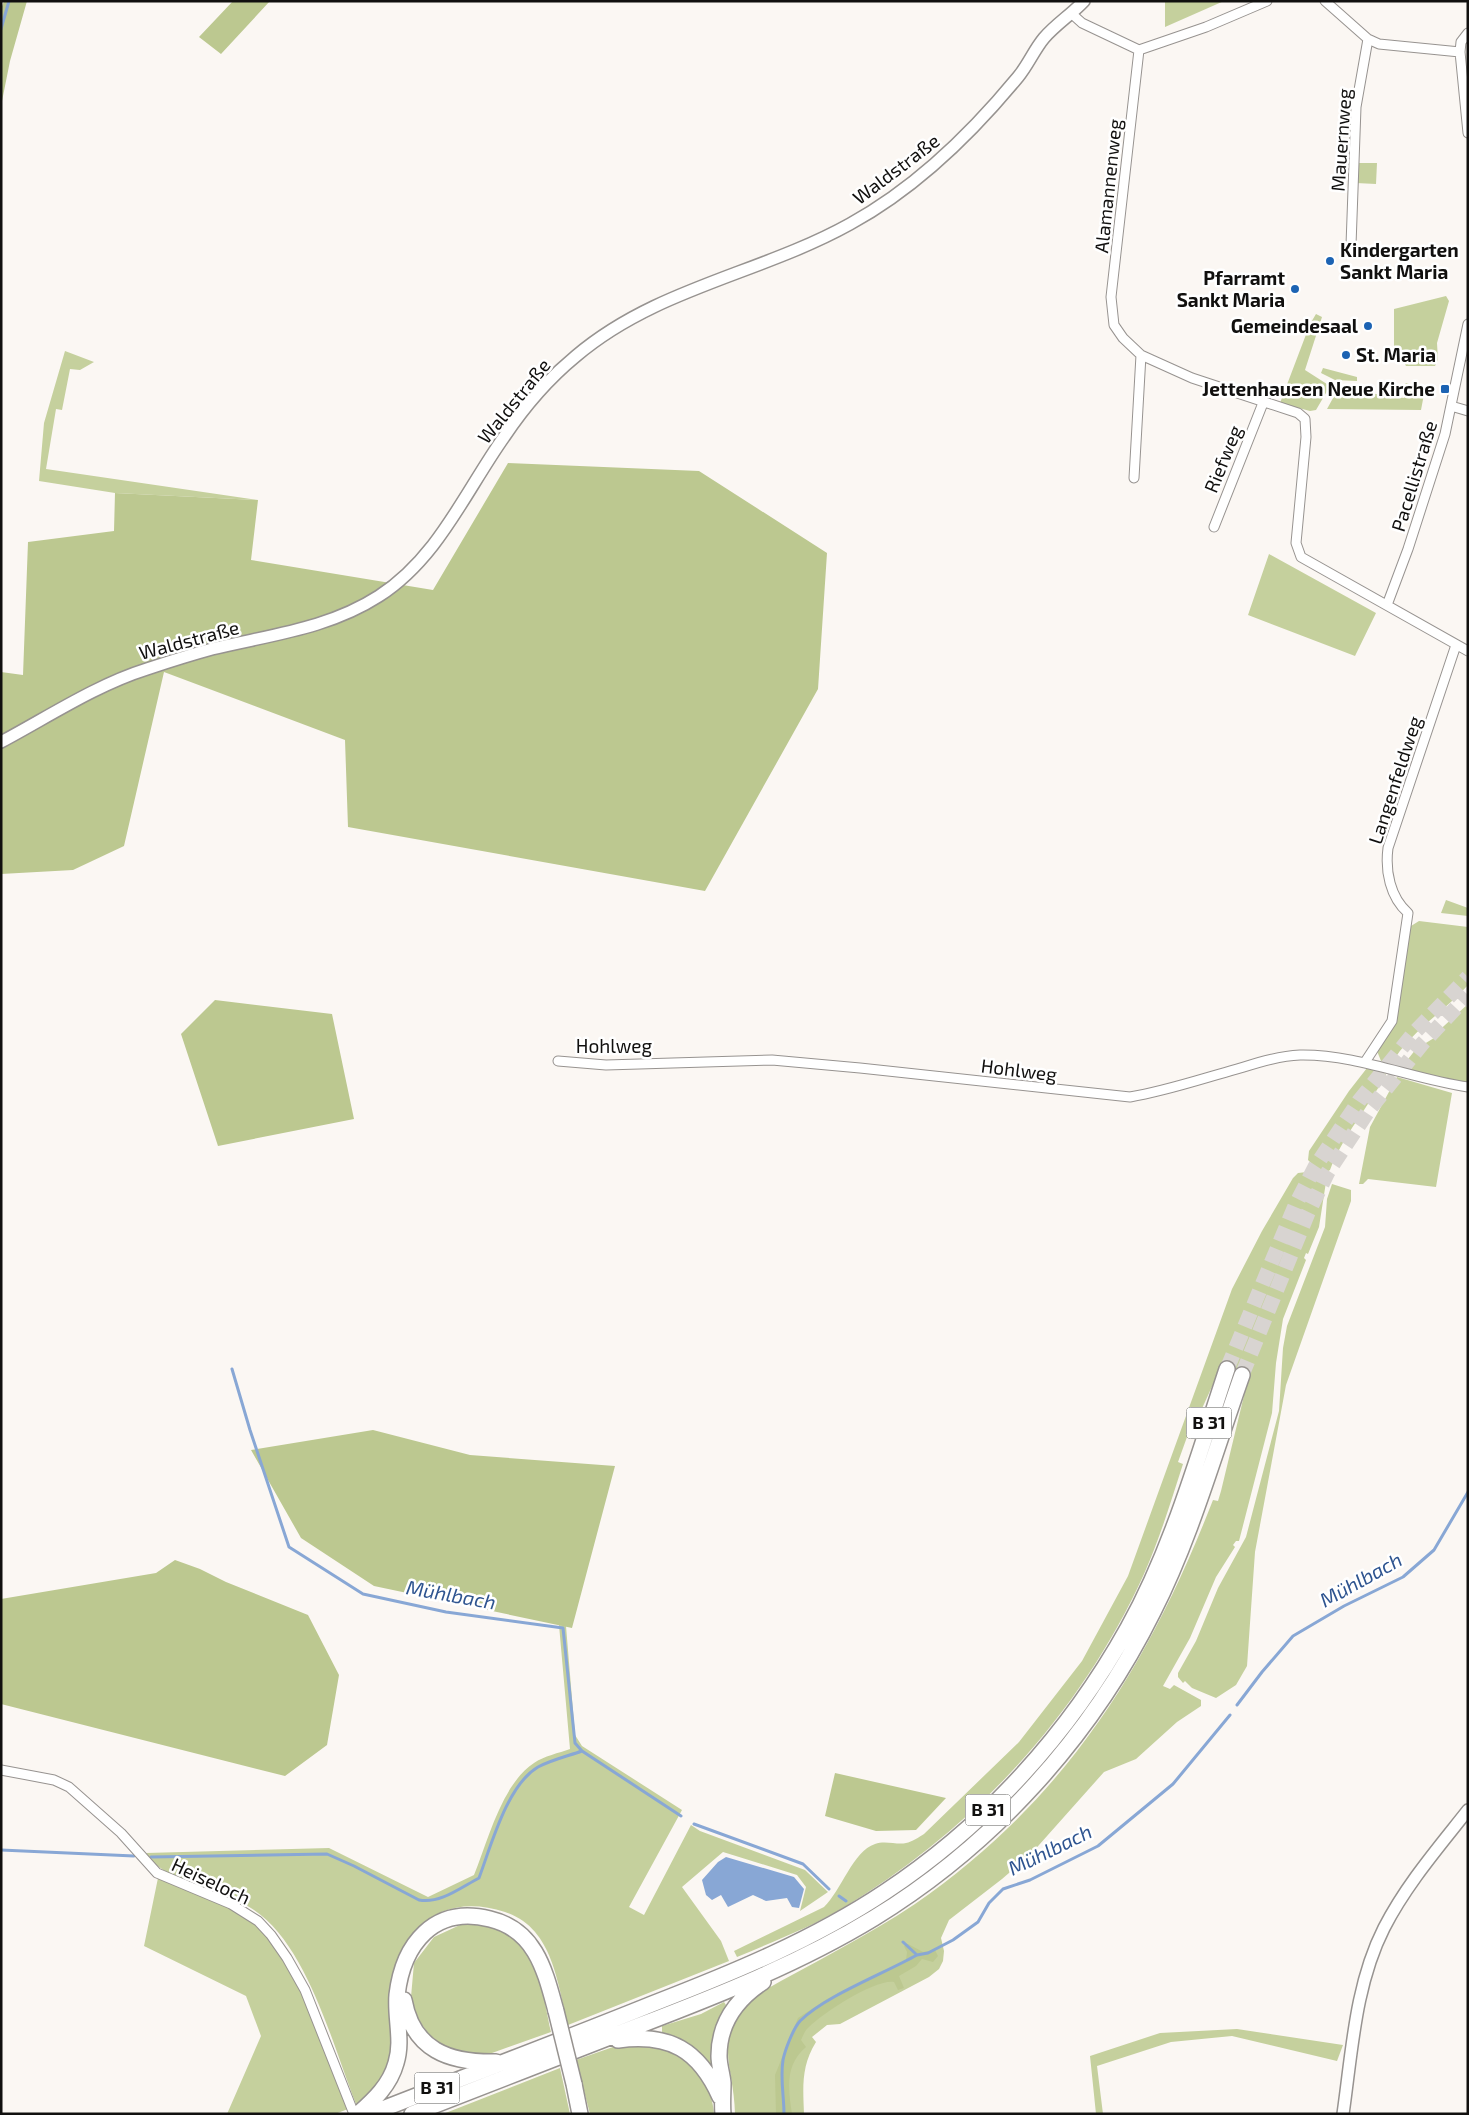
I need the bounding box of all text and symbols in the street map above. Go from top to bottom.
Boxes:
street label: Mauernweg [1325,87,1356,192]
street label: Alamannenweg [1089,117,1126,254]
street label: Waldstraße [848,129,944,209]
place label: Kindergarten Sankt Maria [1340,238,1459,283]
marker: Kindergarten Sankt Maria [1324,255,1336,267]
place label: Pfarramt Sankt Maria [1177,266,1285,311]
marker: Pfarramt Sankt Maria [1289,283,1301,295]
place label: Gemeindesaal [1231,314,1359,337]
marker: Gemeindesaal [1362,320,1374,332]
place label: St. Maria [1356,343,1436,366]
marker: St. Maria [1340,349,1352,361]
street label: Waldstraße [472,354,555,448]
place label: Jettenhausen Neue Kirche [1202,377,1435,400]
marker: Jettenhausen Neue Kirche [1439,383,1451,395]
street label: Pacellistraße [1386,418,1441,534]
street label: Riefweg [1199,422,1247,496]
street label: Waldstraße [136,615,241,664]
street label: Langenfeldweg [1363,713,1426,847]
street label: Hohlweg [576,1034,653,1057]
street label: Hohlweg [980,1053,1059,1086]
road number: B 31 [1186,1408,1232,1439]
water label: Mühlbach [1315,1547,1406,1612]
water label: Mühlbach [405,1574,498,1614]
road number: B 31 [966,1794,1010,1826]
water label: Mühlbach [1004,1818,1095,1880]
street label: Heiseloch [168,1852,254,1909]
road number: B 31 [414,2072,460,2104]

